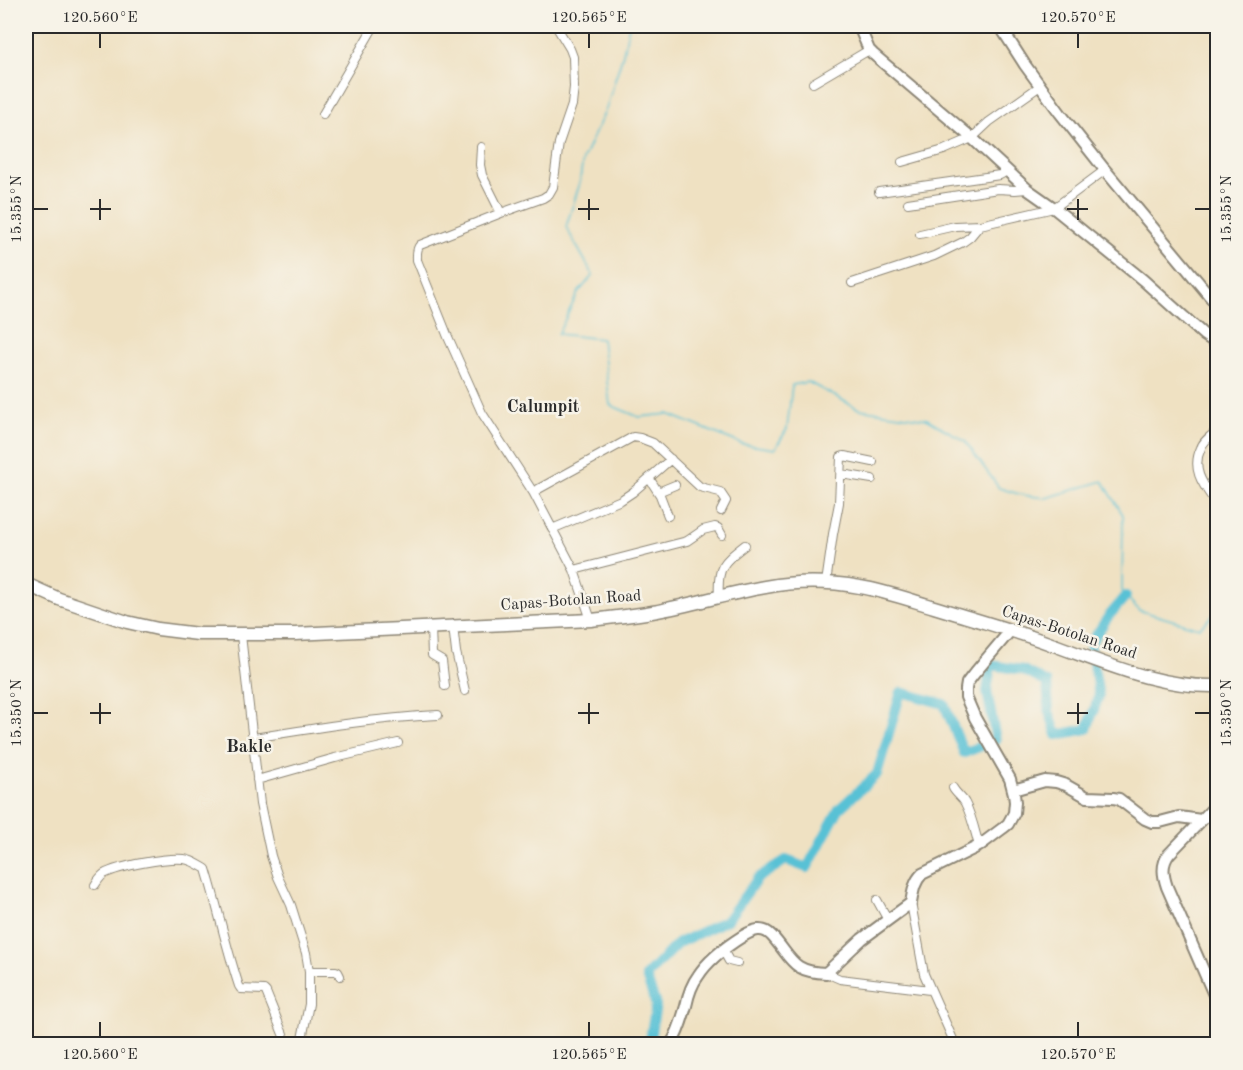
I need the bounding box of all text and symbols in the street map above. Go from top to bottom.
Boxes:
text: 120.560°E [62,11,138,26]
text: 120.565°E [551,11,627,26]
text: 120.570°E [1040,11,1116,26]
text: 15.355°N [10,175,25,243]
text: 15.355°N [1220,175,1235,243]
district label: Calumpit [507,398,580,416]
street label: Capas-Botolan Road [500,588,642,614]
street label: Capas-Botolan Road [999,604,1139,662]
text: 15.350°N [10,679,25,747]
text: 15.350°N [1220,679,1235,747]
district label: Bakle [226,738,272,756]
text: 120.560°E [62,1048,138,1063]
text: 120.565°E [551,1048,627,1063]
text: 120.570°E [1040,1048,1116,1063]

